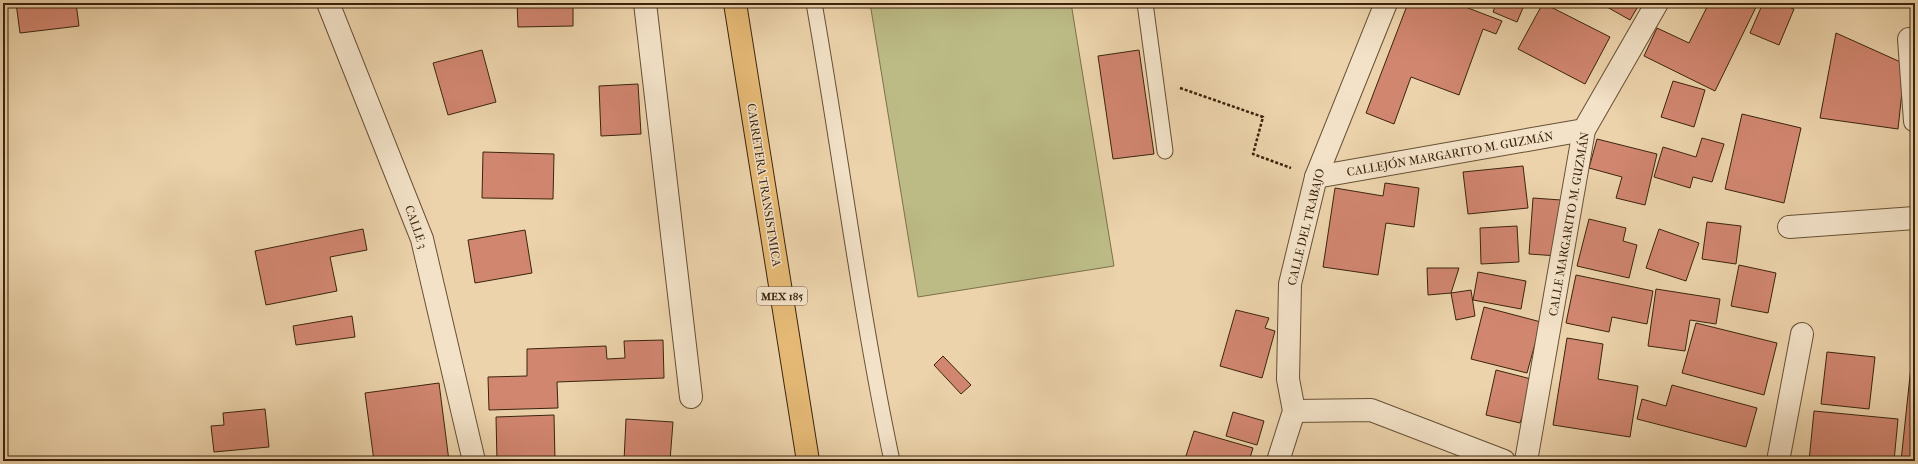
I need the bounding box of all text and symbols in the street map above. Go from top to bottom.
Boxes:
street label: CARRETERA TRANSISTMICA [744,102,784,268]
street label: CALLEJÓN MARGARITO M. GUZMÁN [1345,128,1554,179]
street label: CALLE MARGARITO M. GUZMÁN [1545,131,1592,317]
street label: CALLE DEL TRABAJO [1285,167,1327,287]
street label: CALLE 3 [402,203,430,251]
road number: MEX 185 [757,287,807,305]

